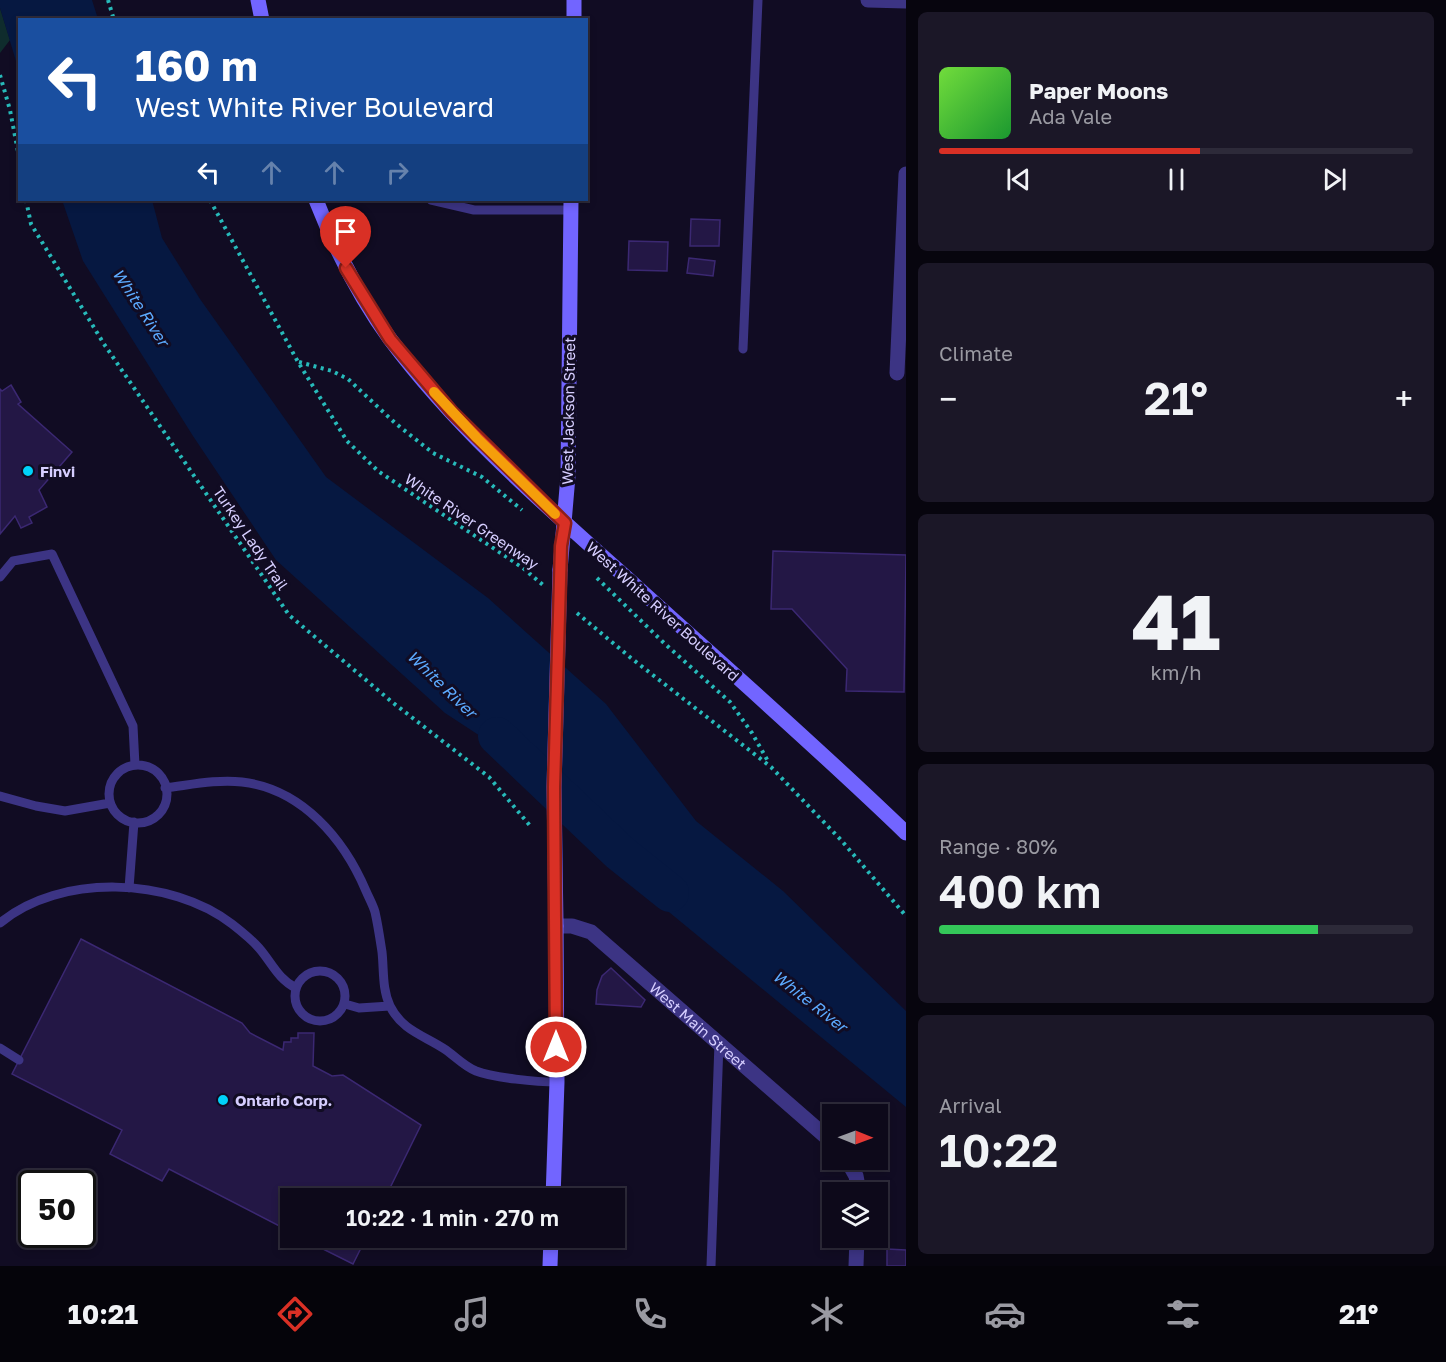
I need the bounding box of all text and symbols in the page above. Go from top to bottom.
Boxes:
text: 160 m [135,40,258,90]
icon: left [36,42,114,120]
text: Paper Moons [1029,77,1168,104]
text: West White River Boulevard [135,91,494,123]
text: Ada Vale [1029,104,1112,128]
icon: left [192,156,225,189]
icon: ahead [255,156,288,189]
icon: ahead [318,156,351,189]
icon: right [381,156,414,189]
icon: previous [1002,163,1035,196]
icon: pause [1160,163,1193,196]
icon: next [1318,163,1351,196]
pin [320,206,371,268]
icon: arrive [329,215,362,248]
water label: White River [109,264,175,352]
street label: West Jackson Street [558,337,578,485]
text: Climate [939,341,1013,365]
text: 21° [1144,371,1208,425]
text: − [939,379,957,418]
text: + [1395,379,1413,418]
place label: Finvi [40,462,75,480]
marker: Finvi [21,464,35,478]
street label: White River Greenway [402,469,543,573]
street label: Turkey Lady Trail [210,483,292,593]
street label: West White River Boulevard [583,538,743,684]
text: 41 [1132,574,1220,667]
water label: White River [403,646,483,724]
text: km/h [1151,660,1201,684]
text: Range · 80% [939,834,1057,858]
text: 400 km [939,864,1101,918]
water label: White River [769,966,853,1038]
street label: West Main Street [646,978,750,1073]
position arrow [524,1015,588,1079]
place label: Ontario Corp. [235,1091,332,1109]
marker: Ontario Corp. [216,1093,230,1107]
text: Arrival [939,1093,1002,1117]
north arrow [822,1104,888,1170]
map controls [822,1104,888,1248]
text: 10:22 [939,1123,1058,1177]
speed limit sign: 50 [18,1170,96,1248]
button: layers [822,1182,888,1248]
text: 10:22 · 1 min · 270 m [346,1204,559,1231]
icon: directions [274,1293,316,1335]
icon: music [451,1293,493,1335]
icon: phone [629,1293,671,1335]
icon: climate [806,1293,848,1335]
icon: car [984,1293,1026,1335]
icon: filters [1162,1293,1204,1335]
text: 10:21 [68,1298,138,1330]
text: 21° [1339,1298,1378,1330]

